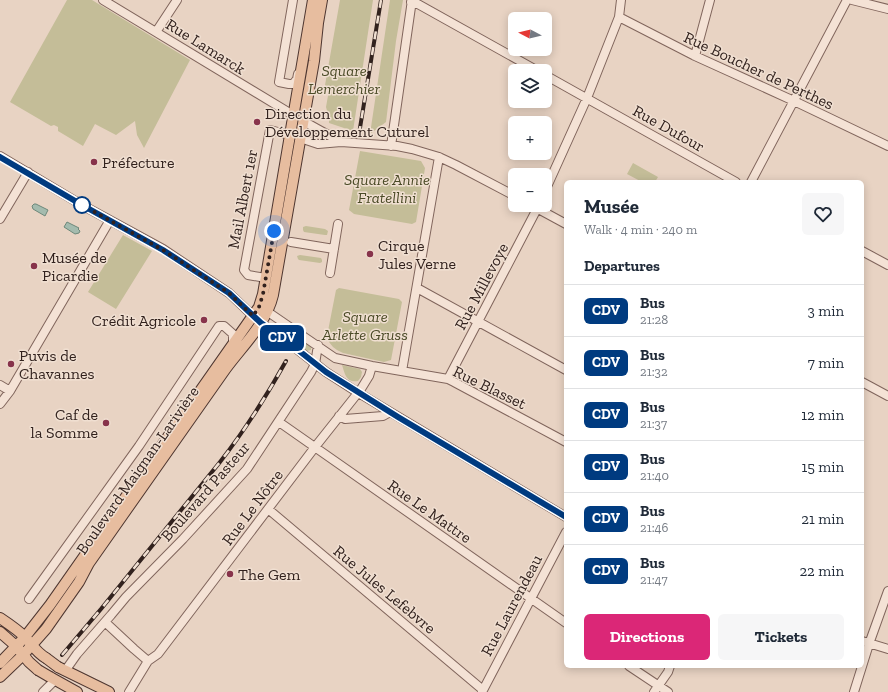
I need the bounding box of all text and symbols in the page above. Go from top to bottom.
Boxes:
north arrow [508,12,552,56]
map controls [508,12,552,212]
street label: Rue Lamarck [162,14,250,79]
street label: Rue Boucher de Perthes [681,27,837,114]
park label: Square Lemerchier [308,61,381,98]
button: layers [508,64,552,108]
street label: Rue Dufour [630,101,708,156]
place label: Direction du Développement Cuturel [265,104,429,141]
button: + [508,116,552,160]
marker: Direction du Développement Cuturel [252,117,262,127]
street label: Mail Albert 1er [224,147,261,250]
place label: Préfecture [102,153,174,172]
marker: Préfecture [89,157,99,167]
button: − [508,168,552,212]
park label: Square Annie Fratellini [344,170,430,207]
button: heart [802,193,844,235]
text: Musée [584,195,639,218]
unlabelled marker [73,196,91,214]
your location [264,221,284,241]
text: Walk · 4 min · 240 m [584,222,697,237]
place label: Cirque Jules Verne [378,236,456,273]
street label: Rue Millevoye [451,240,512,333]
place label: Musée de Picardie [42,248,107,285]
marker: Cirque Jules Verne [365,249,375,259]
text: Departures [584,257,660,275]
marker: Musée de Picardie [29,261,39,271]
text: Bus [640,294,665,312]
text: CDV [592,302,620,319]
text: 3 min [808,302,844,320]
park label: Square Arlette Gruss [321,307,408,344]
place label: Crédit Agricole [92,311,196,330]
text: 21:28 [640,312,668,327]
marker: Crédit Agricole [199,315,209,325]
line badge: CDV [259,325,305,351]
text: CDV [268,329,296,346]
place label: Puvis de Chavannes [19,346,94,383]
text: Bus [640,346,665,364]
text: CDV [592,354,620,371]
text: 7 min [808,354,844,372]
marker: Puvis de Chavannes [6,359,16,369]
street label: Rue Blasset [450,362,530,413]
text: 21:32 [640,364,668,379]
street label: Boulevard Maignan-Larivière [72,382,203,558]
text: Bus [640,398,665,416]
place label: Caf de la Somme [31,405,98,442]
text: CDV [592,406,620,423]
text: 12 min [801,406,844,424]
text: 21:37 [640,416,667,431]
marker: Caf de la Somme [101,418,111,428]
street label: Boulevard Pasteur [157,437,254,545]
text: Bus [640,450,665,468]
text: CDV [592,458,620,475]
text: 15 min [801,458,844,476]
street label: Rue Le Nôtre [218,466,287,549]
text: 21:40 [640,468,669,483]
street label: Rue Le Mattre [384,476,475,547]
text: Bus [640,502,665,520]
text: CDV [592,510,620,527]
text: 21 min [801,510,844,528]
text: 21:46 [640,520,669,535]
street label: Rue Jules Lefebvre [330,541,440,638]
street label: Rue Laurendeau [477,551,546,659]
text: Bus [640,554,665,572]
text: CDV [592,562,620,579]
text: 22 min [799,562,844,580]
place label: The Gem [238,565,301,584]
marker: The Gem [225,569,235,579]
text: 21:47 [640,572,668,587]
button: Directions [584,614,710,660]
button: Tickets [718,614,844,660]

